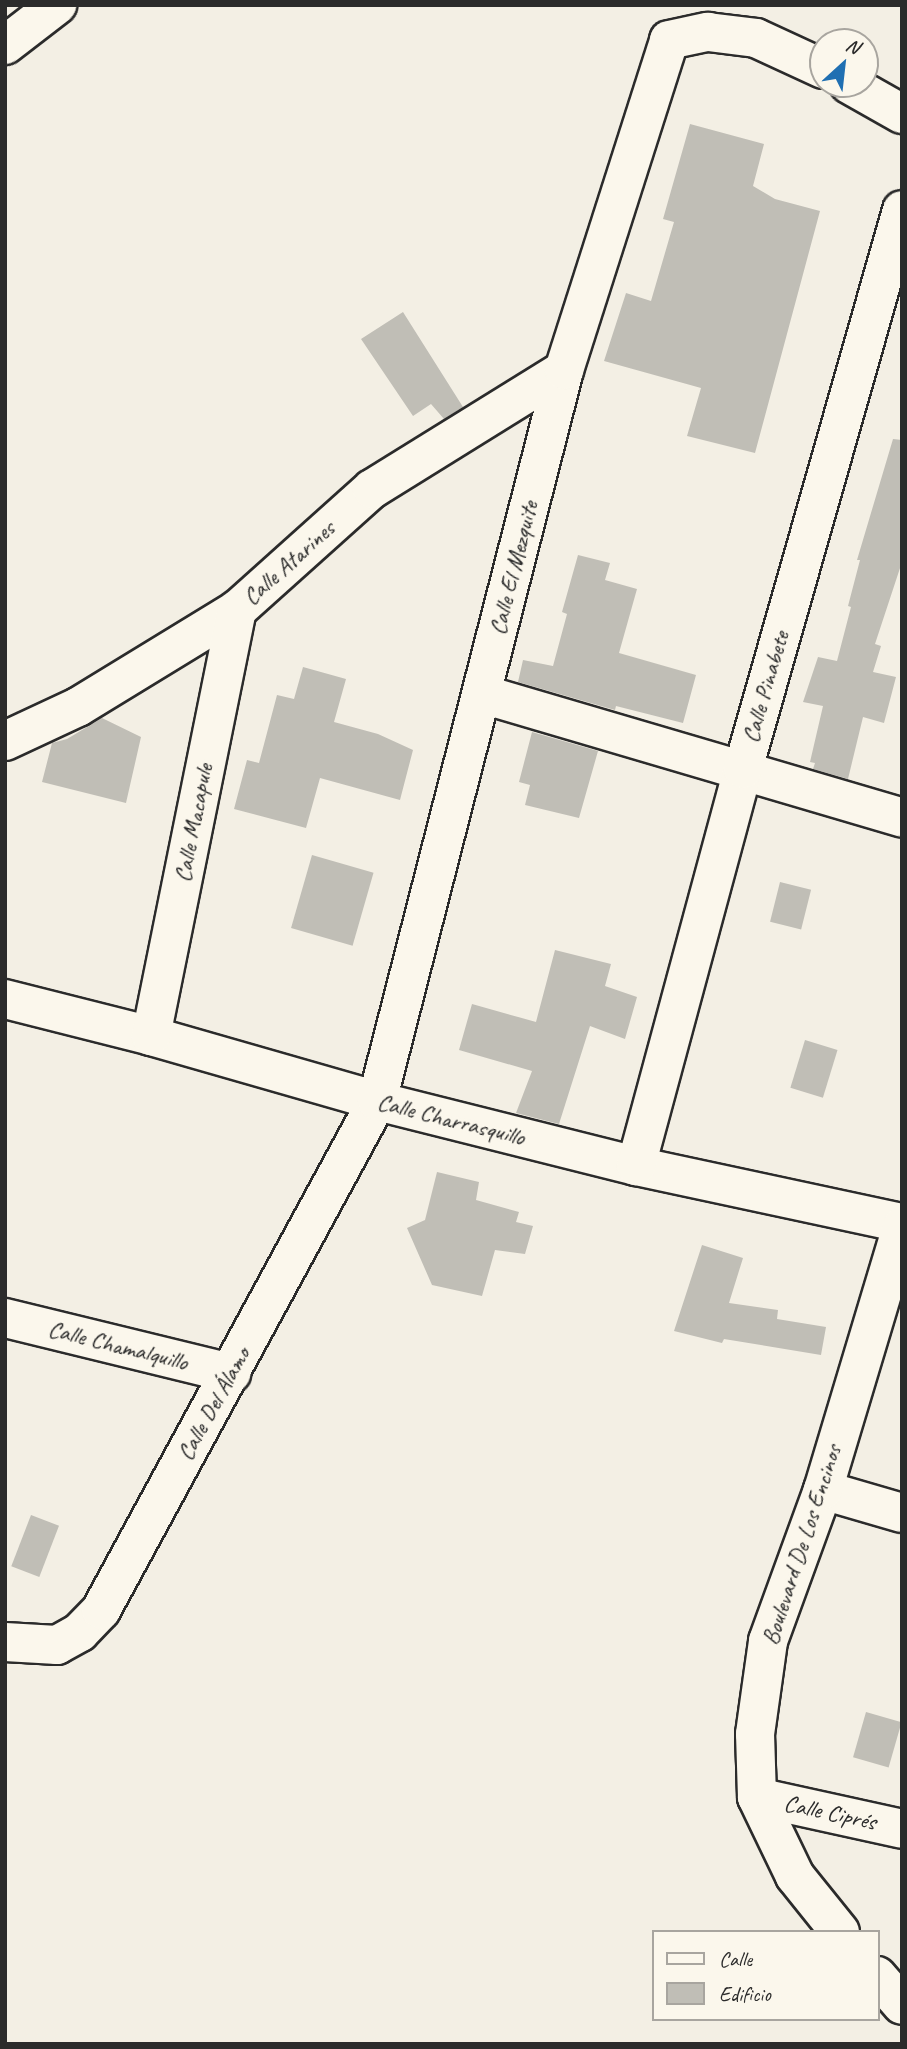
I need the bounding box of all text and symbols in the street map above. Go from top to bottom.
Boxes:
north arrow [809,28,879,98]
text: N [842,33,863,59]
street label: Calle El Mezquite [483,498,545,638]
street label: Calle Atarines [237,514,341,612]
street label: Calle Pinabete [736,628,796,746]
street label: Calle Macapule [168,762,220,884]
street label: Calle Charrasquillo [374,1088,528,1152]
street label: Calle Chamalquillo [45,1315,191,1377]
street label: Calle Del Álamo [171,1342,257,1466]
street label: Boulevard De Los Encinos [756,1442,848,1648]
street label: Calle Ciprés [781,1789,879,1837]
legend [652,1930,879,2021]
text: Calle [719,1946,752,1972]
text: Edificio [719,1981,771,2007]

